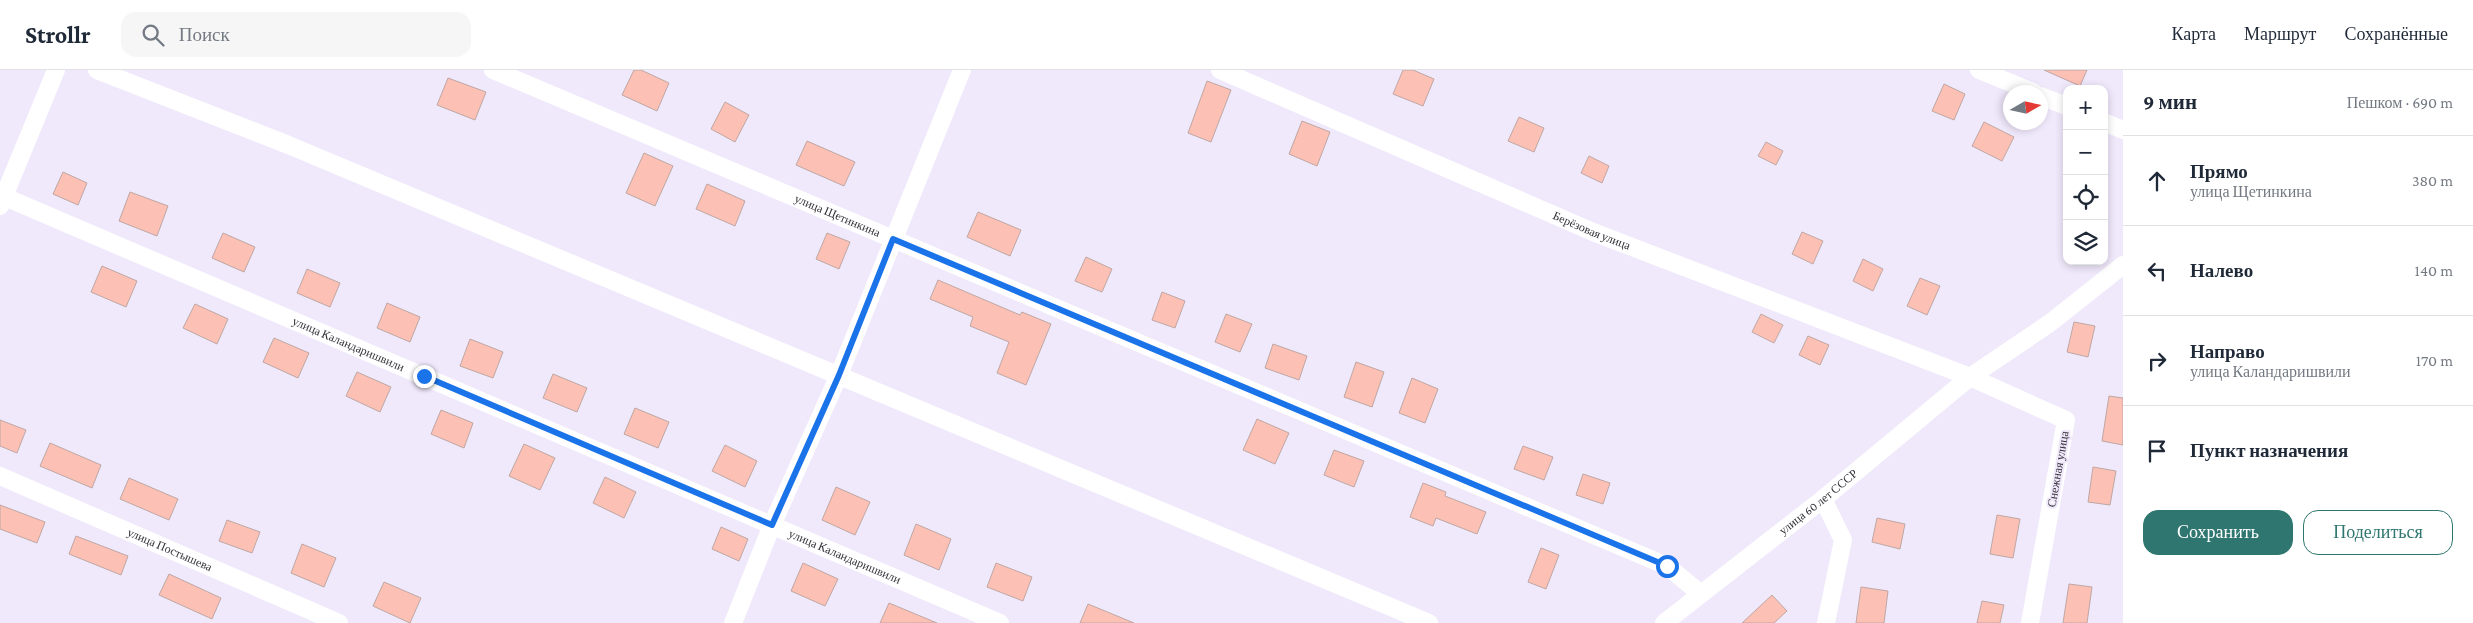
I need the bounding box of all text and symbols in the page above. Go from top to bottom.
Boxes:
search box [121,12,471,57]
text: Strollr [25,21,91,48]
icon: search [139,21,167,49]
text: Поиск [179,24,230,45]
text: Карта [2171,24,2216,44]
text: Маршрут [2244,24,2316,44]
text: Сохранённые [2344,24,2448,44]
north arrow [2003,85,2048,130]
map controls [2063,85,2108,265]
button: + [2063,85,2108,130]
text: 9 мин [2143,90,2197,114]
text: Пешком · 690 m [2347,94,2453,111]
button: − [2063,130,2108,175]
text: Прямо [2190,161,2248,182]
icon: ahead [2143,167,2171,195]
text: 380 m [2412,172,2453,189]
button: locate [2063,175,2108,220]
text: улица Щетинкина [2190,183,2312,200]
street label: улица Щетинкина [793,191,883,240]
street label: Берёзовая улица [1551,208,1633,253]
button: layers [2063,220,2108,265]
icon: left [2143,257,2171,285]
text: Налево [2190,260,2253,281]
text: 140 m [2415,262,2453,279]
street label: улица Каландаришвили [290,314,407,375]
text: Направо [2190,341,2265,362]
icon: right [2143,347,2171,375]
text: 170 m [2416,352,2453,369]
text: улица Каландаришвили [2190,363,2351,380]
route end [413,365,436,388]
street label: Снежная улица [2044,429,2072,508]
icon: arrive [2143,437,2171,465]
text: Пункт назначения [2190,440,2348,461]
street label: улица 60 лет СССР [1776,466,1861,538]
button: Сохранить [2143,510,2293,555]
button: Поделиться [2303,510,2453,555]
street label: улица Постышева [125,525,215,574]
street label: улица Каландаришвили [787,526,904,587]
route start [1656,555,1679,578]

